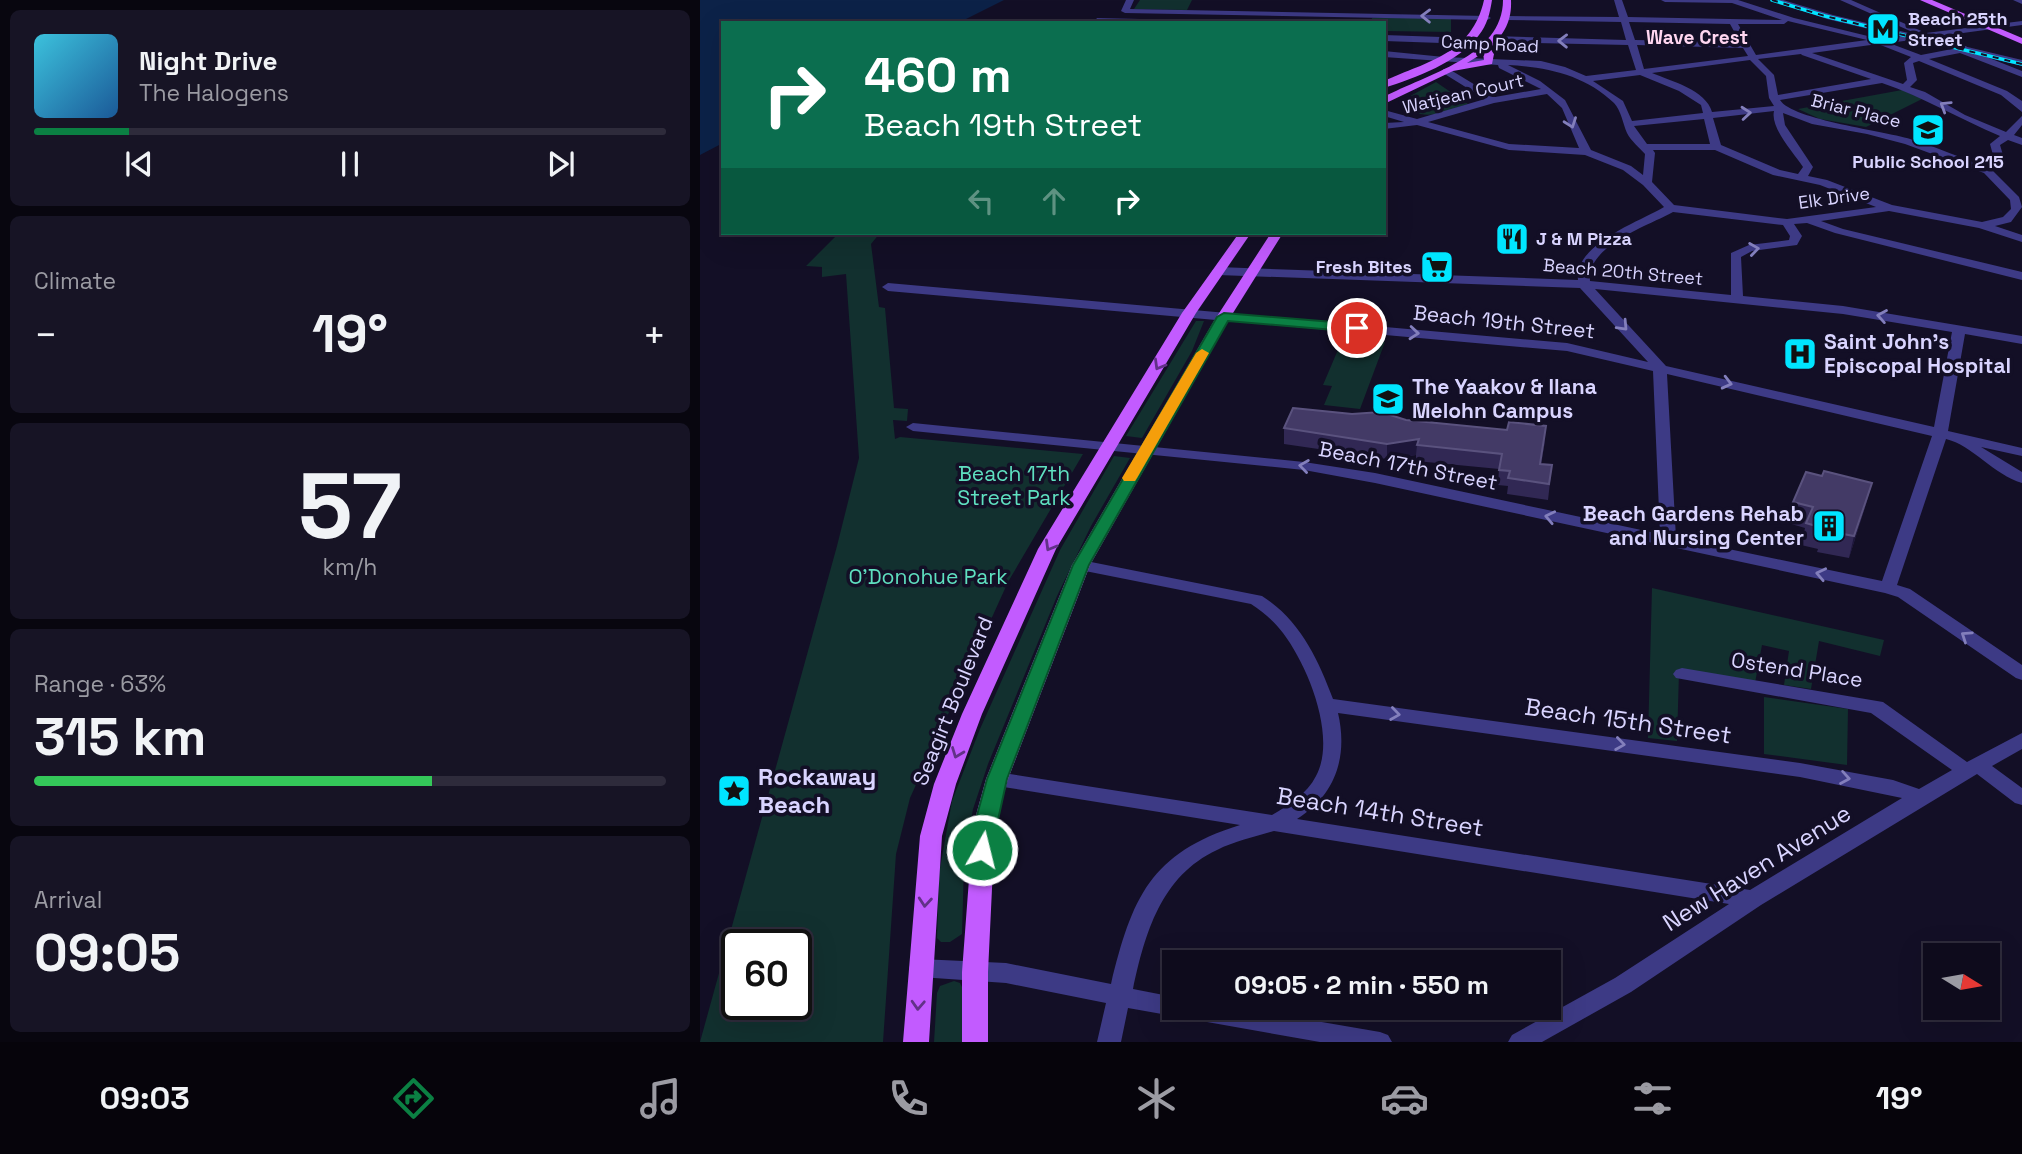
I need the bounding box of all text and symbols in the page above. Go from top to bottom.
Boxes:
place label: Beach 25th Street [1908,7,2008,51]
one-way arrow [1420,9,1431,24]
metro station icon: Beach 25th Street [1864,10,1902,48]
district label: Wave Crest [1646,25,1748,50]
street label: Camp Road [1441,29,1539,58]
one-way arrow [1557,34,1568,49]
text: Night Drive [139,44,277,78]
text: 460 m [864,44,1012,106]
icon: right [749,49,840,140]
street label: Watjean Court [1400,68,1526,119]
text: The Halogens [139,78,289,108]
street label: Briar Place [1809,88,1903,133]
one-way arrow [1939,102,1952,115]
text: Beach 19th Street [864,105,1142,145]
one-way arrow [1741,106,1752,121]
school or university icon: Public School 215 [1909,111,1947,149]
one-way arrow [1563,116,1577,128]
icon: previous [120,145,158,183]
icon: pause [331,145,369,183]
icon: next [542,145,580,183]
place label: Public School 215 [1852,150,2004,173]
street label: Elk Drive [1797,181,1871,214]
icon: left [962,182,1000,220]
icon: ahead [1035,182,1073,220]
icon: right [1108,182,1146,220]
restaurant icon: J & M Pizza [1493,220,1531,258]
place label: J & M Pizza [1536,227,1633,250]
one-way arrow [1748,242,1760,257]
supermarket icon: Fresh Bites [1418,248,1456,286]
street label: Beach 20th Street [1542,253,1704,290]
place label: Fresh Bites [1316,255,1412,278]
text: Climate [34,266,116,296]
pin [1327,298,1387,358]
street label: Beach 19th Street [1412,299,1596,344]
text: 19° [312,301,388,367]
icon: arrive [1338,309,1376,347]
one-way arrow [1876,309,1888,324]
text: − [34,311,58,359]
text: + [642,311,666,359]
one-way arrow [1614,318,1627,331]
one-way arrow [1408,325,1419,340]
place label: Saint John's Episcopal Hospital [1824,328,2011,379]
hospital icon: Saint John's Episcopal Hospital [1781,335,1819,373]
one-way arrow [1154,357,1167,370]
place label: The Yaakov & Ilana Melohn Campus [1412,373,1597,424]
one-way arrow [1720,375,1732,389]
school or university icon: The Yaakov & Ilana Melohn Campus [1369,380,1407,418]
street label: Beach 17th Street [1316,435,1500,496]
text: 57 [298,448,402,565]
one-way arrow [1298,459,1310,474]
park label: Beach 17th Street Park [957,460,1071,511]
place label: Beach Gardens Rehab and Nursing Center [1583,500,1804,551]
building icon: Beach Gardens Rehab and Nursing Center [1810,507,1848,545]
one-way arrow [1545,510,1557,525]
one-way arrow [1045,538,1058,551]
text: km/h [323,552,377,582]
park label: O'Donohue Park [849,563,1007,590]
one-way arrow [1815,567,1827,582]
street label: Seagirt Boulevard [906,612,999,789]
one-way arrow [1961,632,1974,644]
street label: Ostend Place [1729,646,1865,693]
text: Range · 63% [34,669,166,699]
street label: Beach 15th Street [1523,691,1733,750]
text: 315 km [34,704,206,770]
one-way arrow [1389,706,1401,721]
one-way arrow [1615,737,1626,752]
one-way arrow [951,747,965,759]
place label: Rockaway Beach [758,761,876,820]
one-way arrow [1839,770,1851,785]
place icon: Rockaway Beach [715,772,753,810]
street label: Beach 14th Street [1274,780,1486,843]
street label: New Haven Avenue [1657,797,1857,938]
position arrow [945,813,1019,887]
text: Arrival [34,885,102,915]
one-way arrow [918,897,933,908]
text: 09:05 [34,920,180,986]
speed limit sign: 60 [721,929,812,1020]
north arrow [1923,943,2000,1020]
map controls [1923,943,2000,1020]
text: 09:05 · 2 min · 550 m [1234,968,1489,1002]
one-way arrow [911,1000,926,1011]
icon: directions [389,1074,438,1123]
icon: music [636,1074,685,1123]
icon: phone [884,1074,933,1123]
icon: climate [1132,1074,1181,1123]
icon: car [1380,1074,1429,1123]
icon: filters [1628,1074,1677,1123]
text: 09:03 [99,1078,190,1118]
text: 19° [1876,1078,1923,1118]

